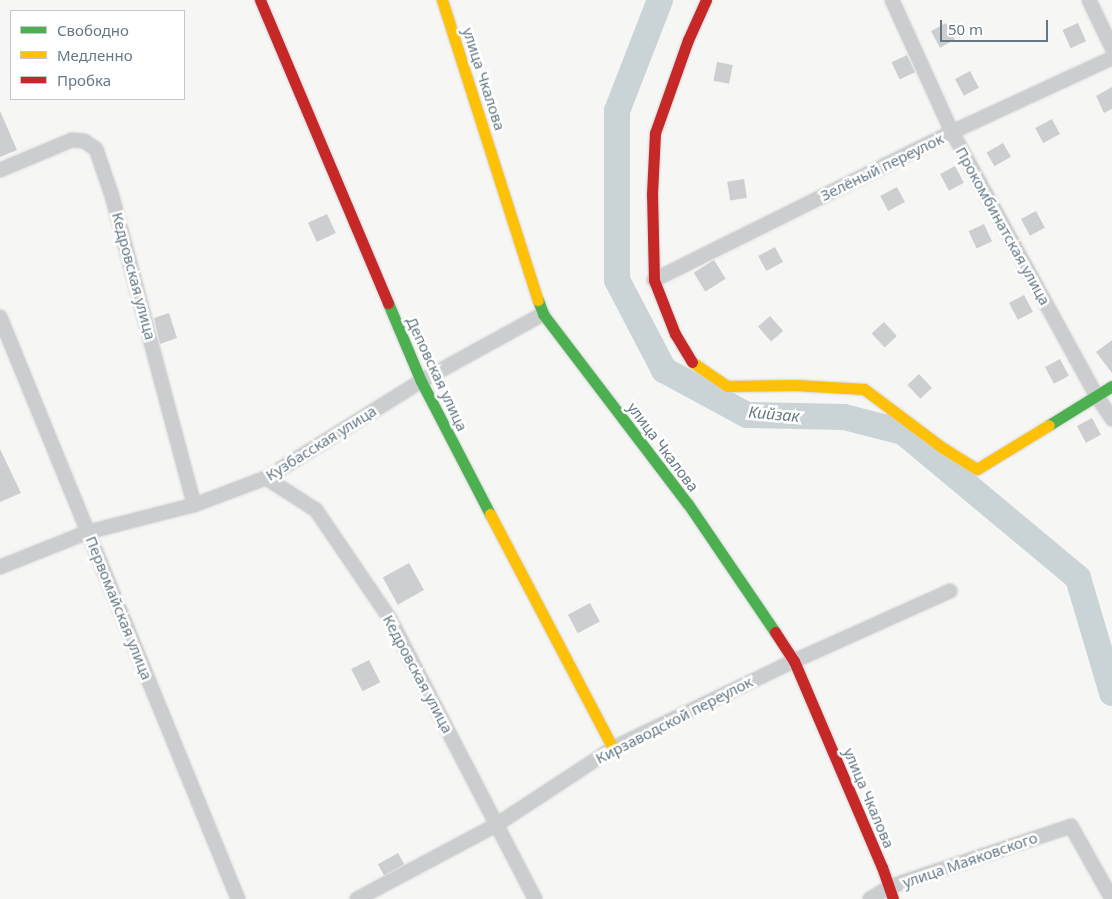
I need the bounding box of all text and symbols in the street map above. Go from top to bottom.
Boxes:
legend [10,10,185,100]
scale bar [942,10,1050,42]
text: 50 m [948,19,983,39]
text: Свободно [57,20,129,40]
street label: улица Чкалова [459,25,509,133]
text: Медленно [57,45,133,65]
text: Пробка [57,70,111,90]
street label: Зелёный переулок [818,129,946,205]
street label: Прокомбинатская улица [952,144,1054,308]
street label: Кедровская улица [108,210,160,342]
street label: Деповская улица [403,314,471,434]
street label: улица Чкалова [624,399,702,495]
street label: Кузбасская улица [262,402,380,484]
water label: Кийзак [748,402,800,426]
street label: Первомайская улица [82,534,156,682]
street label: Кедровская улица [379,612,457,736]
street label: Кирзаводской переулок [592,673,756,767]
street label: улица Чкалова [840,745,898,851]
street label: улица Маяковского [900,828,1040,892]

